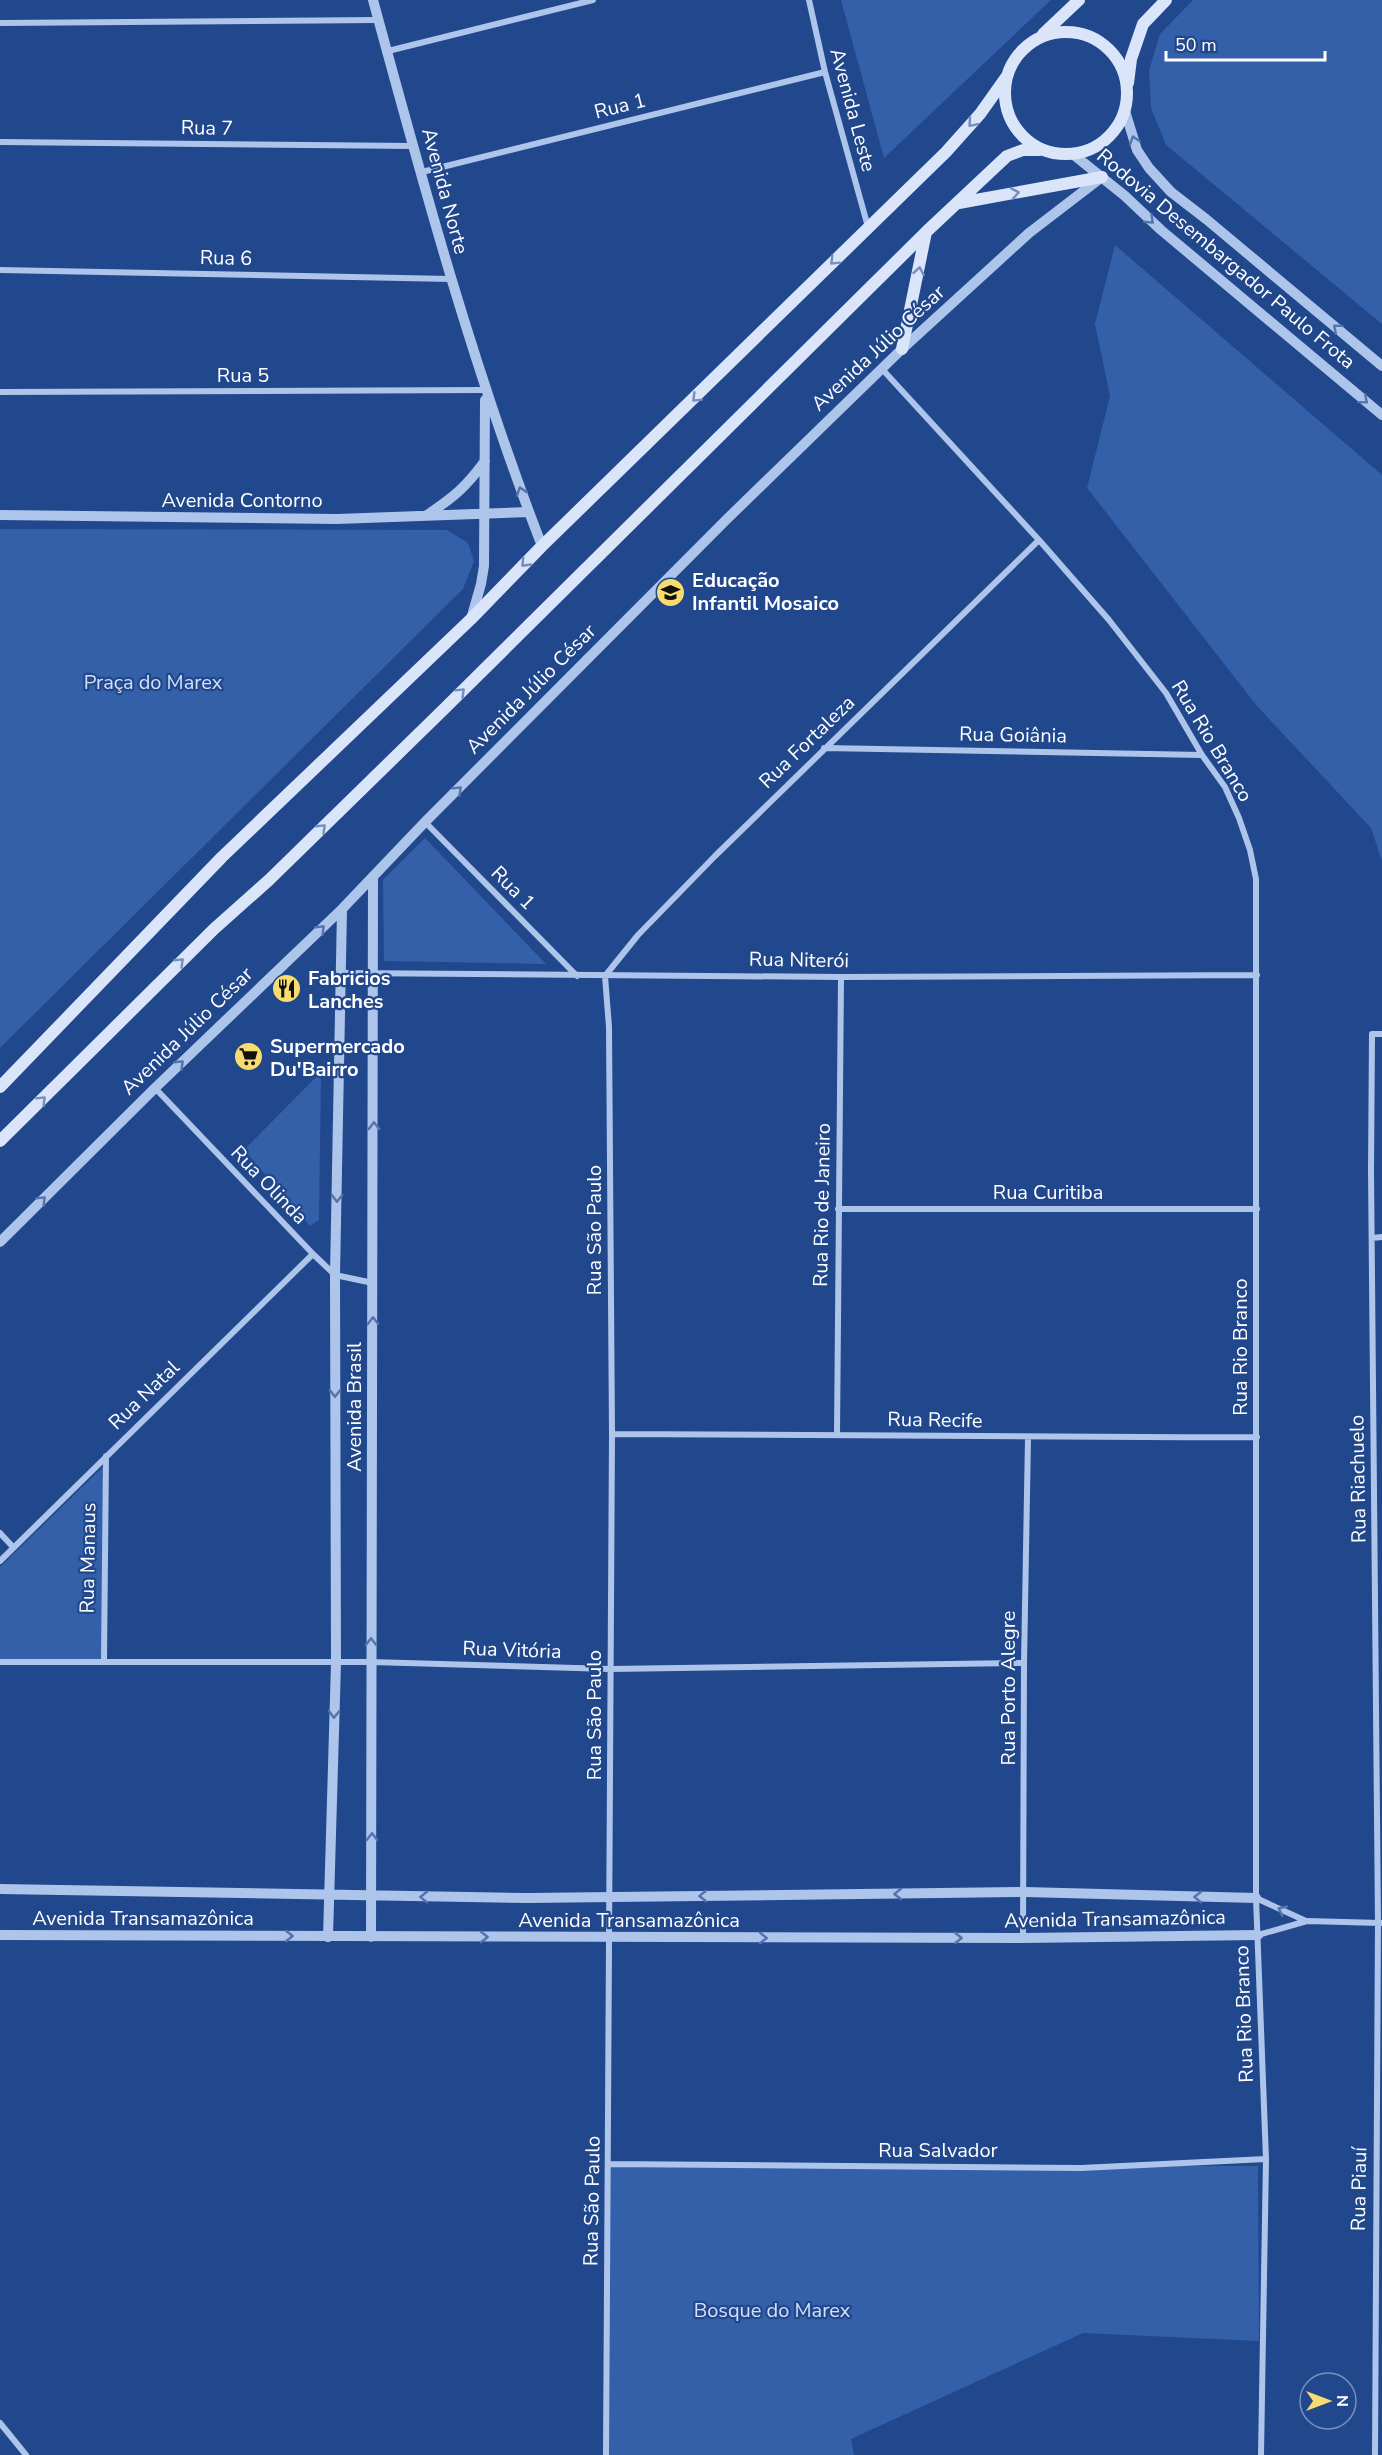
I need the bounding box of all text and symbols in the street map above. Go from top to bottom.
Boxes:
scale bar [1166,24,1325,62]
text: 50 m [1175,33,1217,57]
street label: Avenida Leste [824,45,882,175]
street label: Rua 1 [591,87,649,125]
street label: Rua 7 [181,114,233,142]
one-way arrow [968,116,979,127]
street label: Avenida Norte [415,125,475,257]
one-way arrow [1129,135,1142,146]
street label: Rodovia Desembargador Paulo Frota [1091,143,1361,375]
one-way arrow [1010,187,1020,199]
one-way arrow [1143,213,1154,224]
street label: Rua 6 [200,244,252,272]
one-way arrow [831,253,842,264]
one-way arrow [912,266,925,276]
street label: Avenida Júlio César [805,279,951,417]
one-way arrow [1333,325,1344,336]
street label: Rua 5 [217,362,269,389]
one-way arrow [692,391,702,402]
one-way arrow [1357,392,1368,403]
one-way arrow [516,486,529,497]
street label: Avenida Contorno [161,487,323,514]
one-way arrow [522,555,533,566]
place label: Educação Infantil Mosaico [692,567,839,617]
school or university icon: Educação Infantil Mosaico [655,576,687,608]
street label: Avenida Júlio César [460,618,602,760]
park label: Praça do Marex [84,669,223,696]
street label: Rua Rio Branco [1165,675,1259,807]
one-way arrow [454,688,464,699]
street label: Rua Fortaleza [753,689,861,795]
street label: Rua Goiânia [959,721,1067,749]
one-way arrow [450,786,461,797]
one-way arrow [314,825,325,836]
street label: Rua 1 [485,860,541,916]
one-way arrow [315,925,325,936]
street label: Rua Niterói [749,946,849,974]
one-way arrow [173,959,184,970]
street label: Avenida Júlio César [115,961,259,1101]
place label: Fabricios Lanches [308,965,391,1015]
restaurant icon: Fabricios Lanches [271,973,303,1005]
place label: Supermercado Du'Bairro [270,1033,405,1083]
supermarket icon: Supermercado Du'Bairro [233,1041,265,1073]
one-way arrow [173,1060,184,1071]
one-way arrow [34,1096,45,1107]
one-way arrow [368,1121,380,1130]
street label: Rua Rio de Janeiro [807,1123,837,1287]
street label: Rua Olinda [225,1140,313,1230]
street label: Rua São Paulo [581,1165,608,1295]
street label: Rua Curitiba [993,1179,1103,1206]
one-way arrow [330,1194,343,1203]
one-way arrow [34,1197,45,1208]
street label: Rua Rio Branco [1227,1278,1254,1416]
one-way arrow [367,1316,379,1325]
street label: Avenida Brasil [341,1342,368,1472]
street label: Rua Natal [103,1354,186,1436]
one-way arrow [329,1389,341,1398]
street label: Rua Recife [887,1406,983,1434]
street label: Rua Riachuelo [1343,1415,1373,1543]
street label: Rua Manaus [74,1502,102,1614]
street label: Rua Porto Alegre [995,1611,1022,1765]
street label: Rua Vitória [462,1635,562,1665]
one-way arrow [365,1637,377,1646]
street label: Rua São Paulo [581,1650,608,1780]
one-way arrow [328,1710,341,1719]
one-way arrow [366,1832,379,1841]
one-way arrow [893,1888,902,1900]
one-way arrow [419,1890,428,1903]
one-way arrow [698,1890,707,1902]
one-way arrow [1193,1890,1202,1903]
street label: Avenida Transamazônica [1004,1904,1226,1934]
street label: Avenida Transamazônica [32,1905,254,1932]
one-way arrow [1277,1905,1288,1917]
street label: Avenida Transamazônica [518,1907,740,1934]
one-way arrow [285,1930,294,1942]
one-way arrow [480,1931,489,1943]
one-way arrow [759,1932,768,1944]
one-way arrow [954,1932,963,1944]
street label: Rua Rio Branco [1228,1945,1260,2083]
street label: Rua São Paulo [577,2136,607,2266]
street label: Rua Salvador [878,2137,998,2164]
street label: Rua Piauí [1345,2145,1373,2231]
park label: Bosque do Marex [694,2297,851,2324]
north arrow [1298,2371,1358,2431]
text: N [1331,2395,1353,2407]

